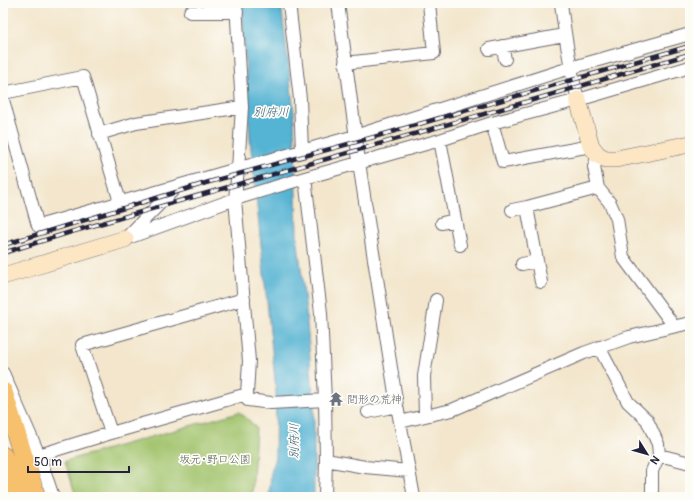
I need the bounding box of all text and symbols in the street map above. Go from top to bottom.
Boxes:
water label: 別府川 [253,105,289,120]
temple icon: 間形の荒神 [328,391,344,407]
place label: 間形の荒神 [347,393,402,406]
water label: 別府川 [287,423,302,459]
north arrow [627,434,667,474]
scale bar [28,448,129,474]
park label: 坂元･野口公園 [179,453,251,466]
text: N [647,453,662,467]
text: 50 m [34,455,62,470]

